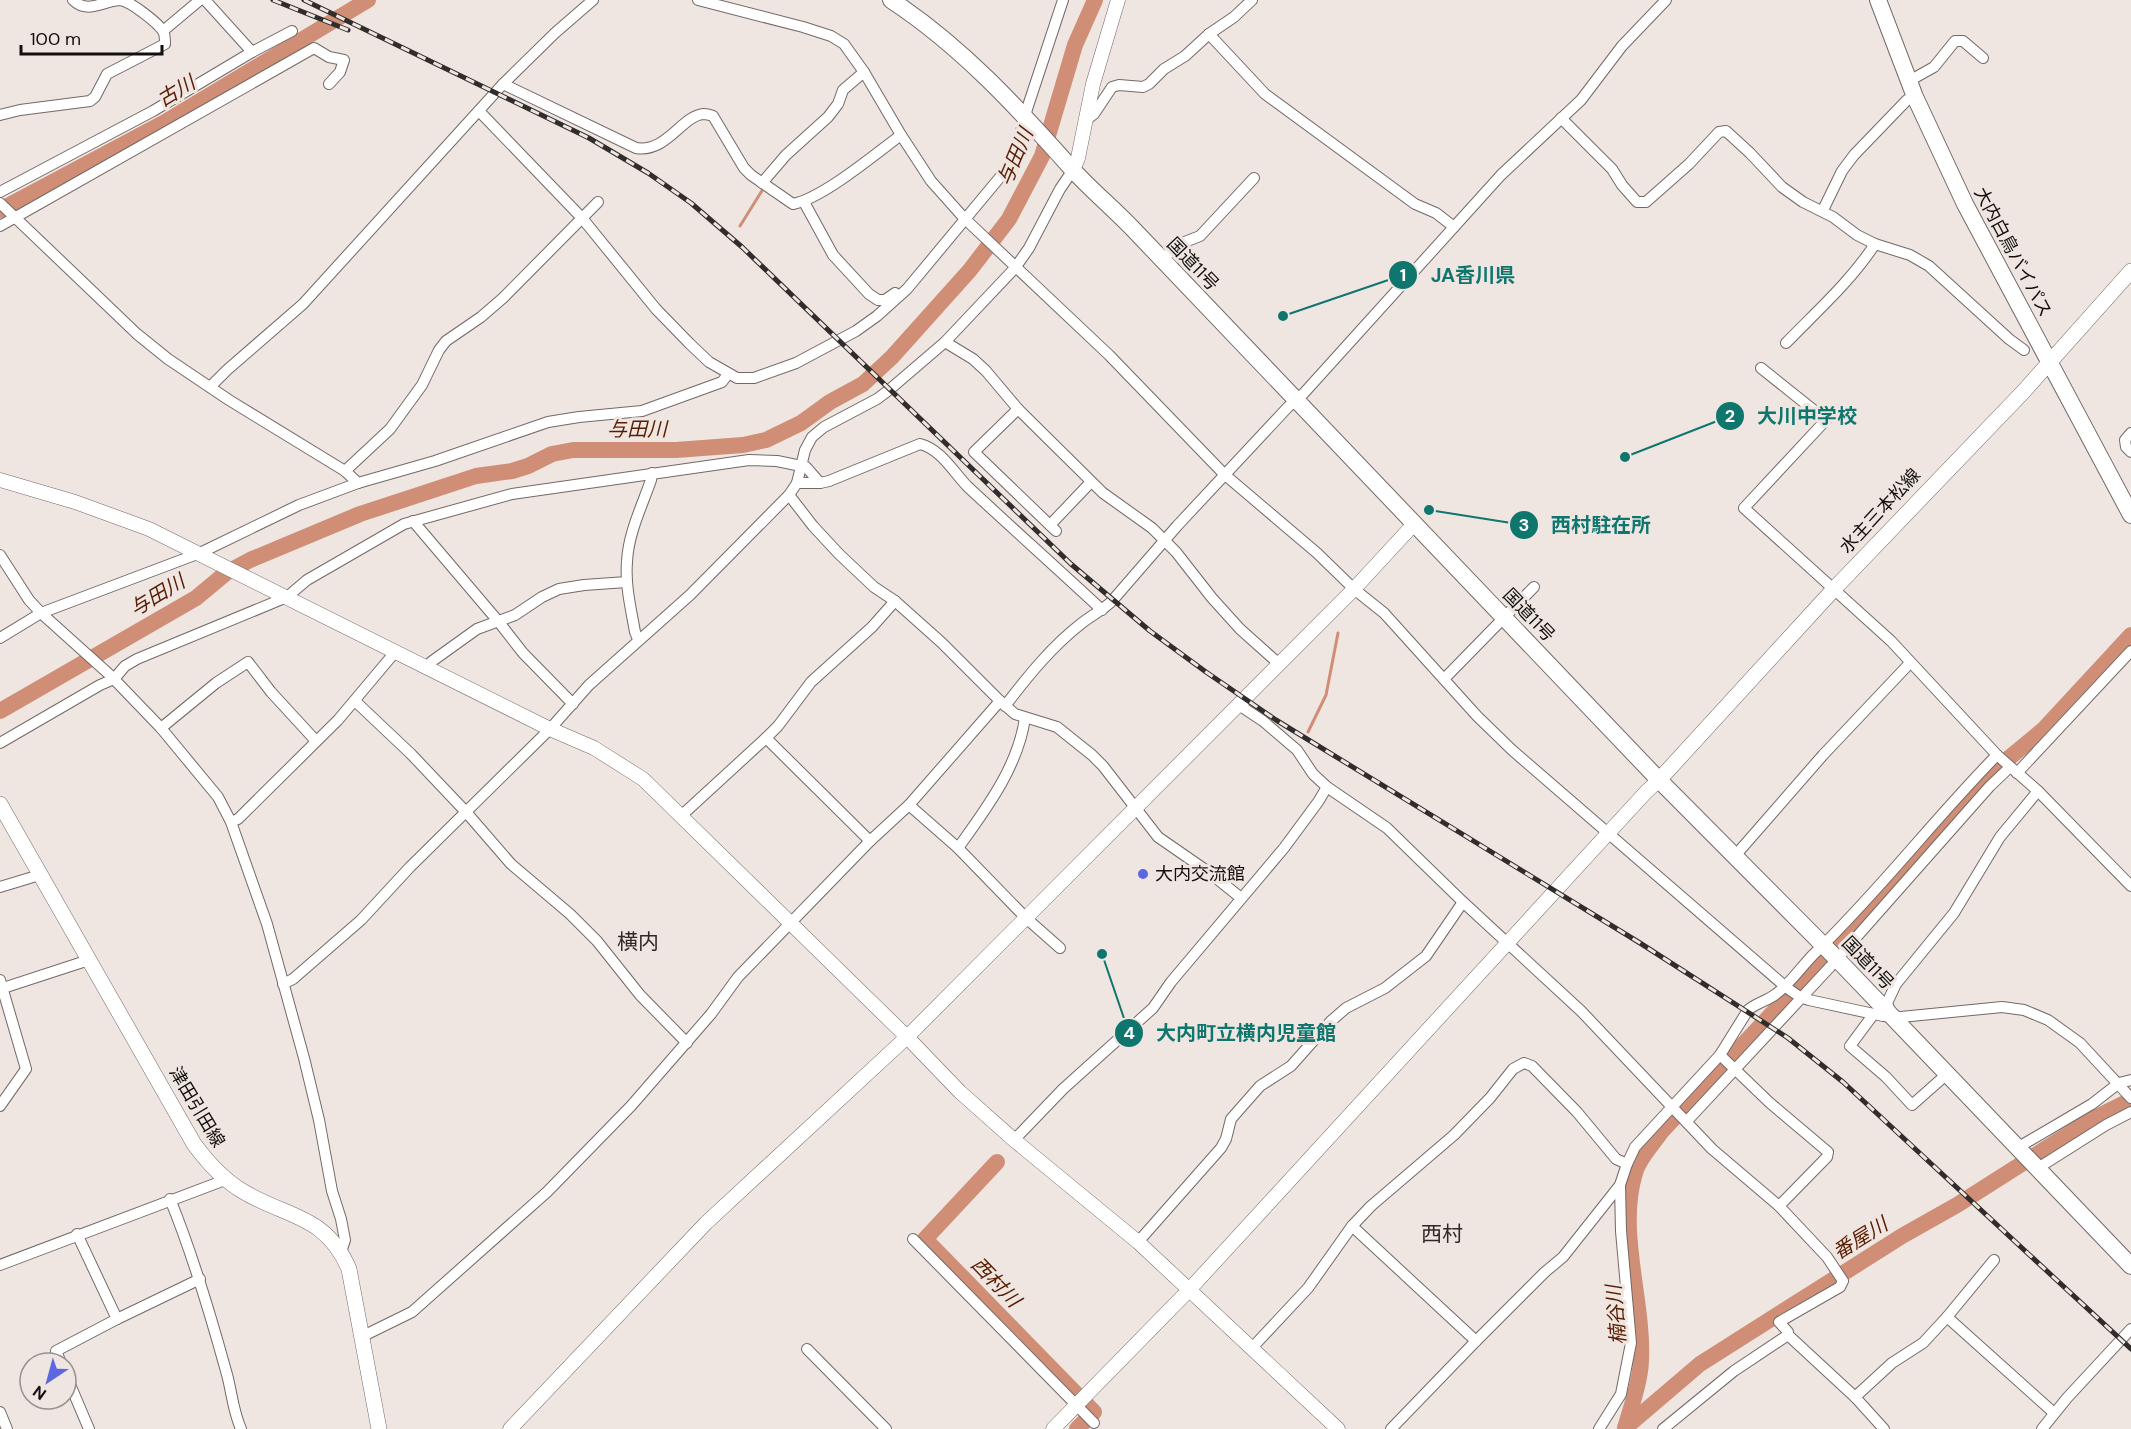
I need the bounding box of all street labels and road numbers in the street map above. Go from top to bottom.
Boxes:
street label: 大内白鳥バイパス [1969,183,2057,321]
street label: 国道11号 [1162,232,1224,296]
street label: 水主三本松線 [1834,463,1926,559]
street label: 国道11号 [1498,583,1560,647]
street label: 国道11号 [1837,931,1899,995]
street label: 津田引田線 [164,1062,230,1152]

